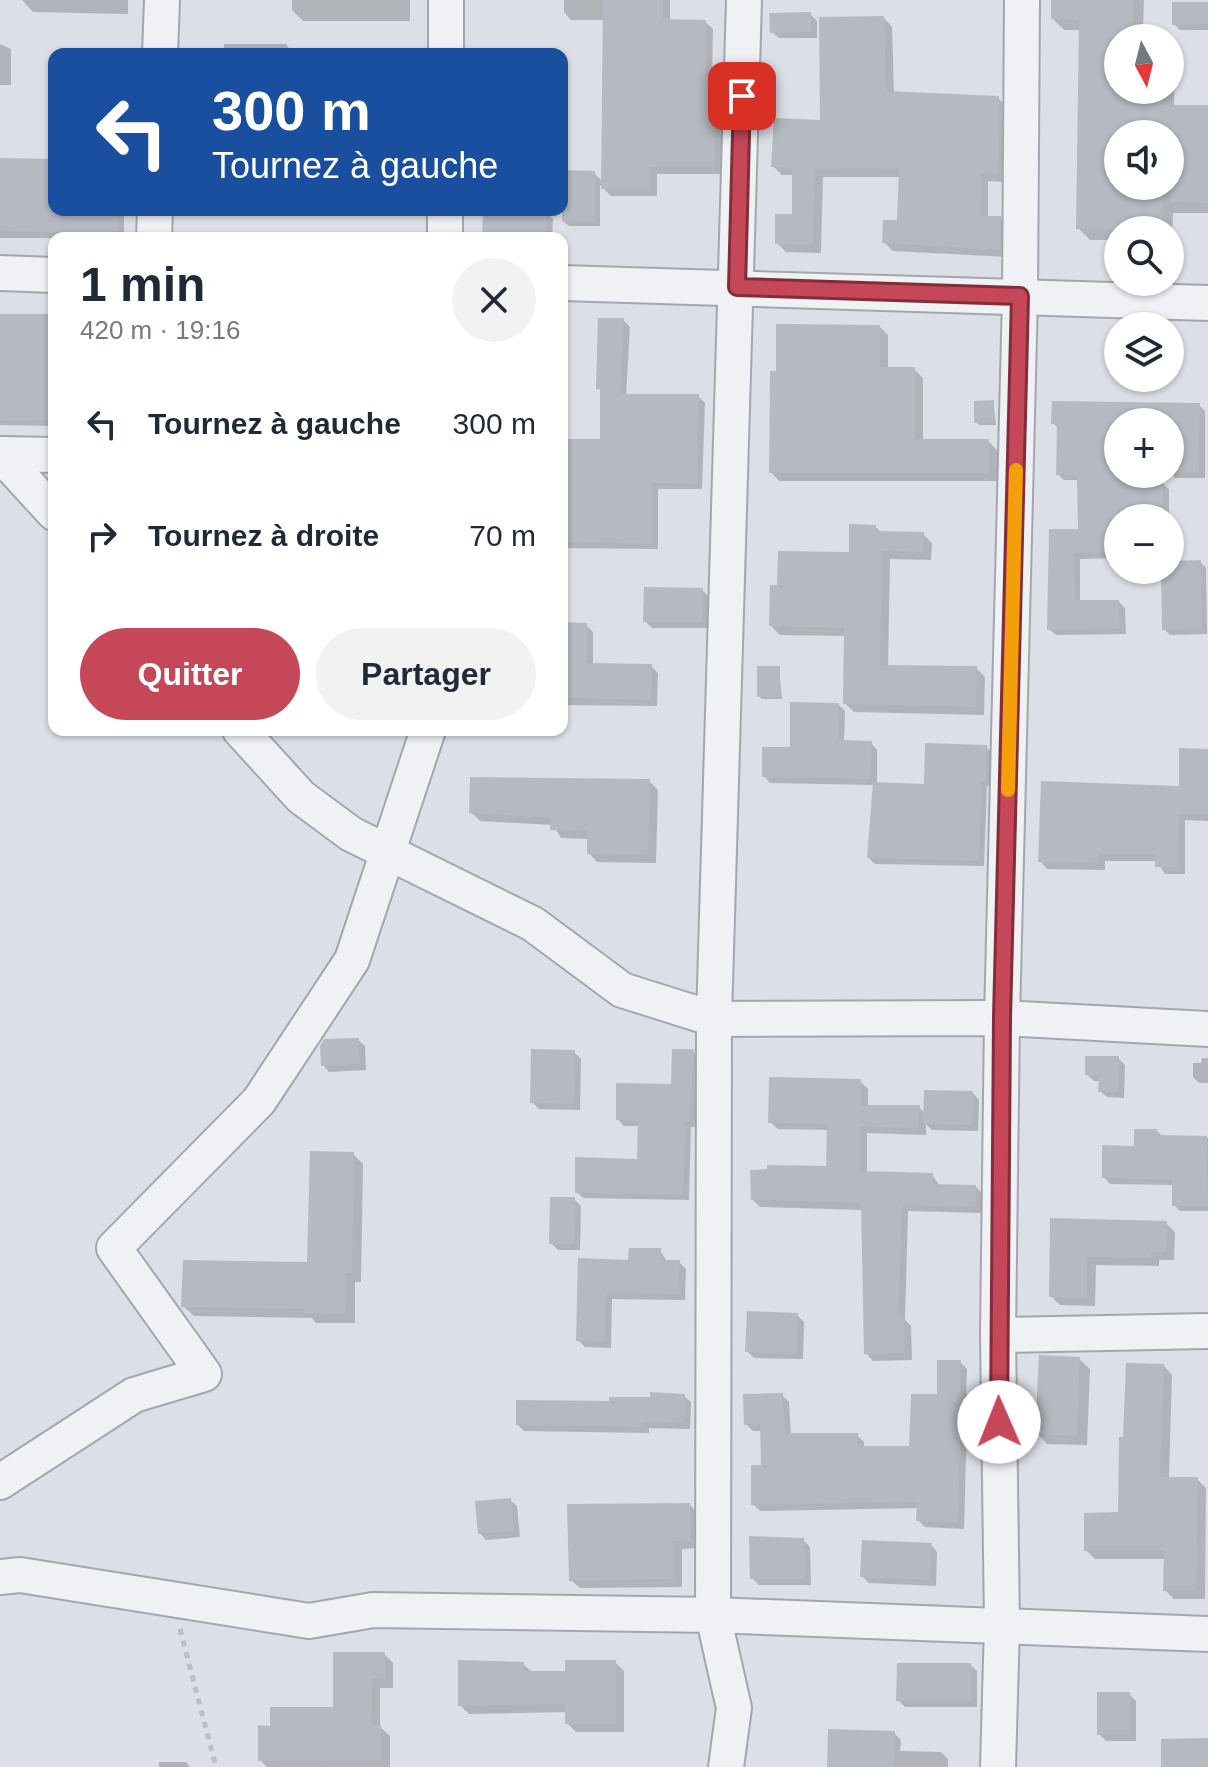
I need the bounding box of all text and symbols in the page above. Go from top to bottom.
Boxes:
north arrow [1104,24,1184,104]
map controls [1104,24,1184,584]
pin [708,62,776,130]
icon: arrive [720,74,764,118]
text: 300 m [212,79,371,142]
icon: left [80,80,184,184]
button: sound [1104,120,1184,200]
text: Tournez à gauche [212,145,498,186]
button: search [1104,216,1184,296]
text: 1 min [80,258,205,311]
button: close [452,258,536,342]
button: layers [1104,312,1184,392]
text: 420 m · 19:16 [80,315,240,345]
icon: left [80,402,124,446]
text: Tournez à gauche [148,407,401,440]
text: 300 m [453,407,536,440]
button: + [1104,408,1184,488]
button: − [1104,504,1184,584]
icon: right [80,514,124,558]
text: Tournez à droite [148,519,379,552]
text: 70 m [469,519,536,552]
button: Quitter [80,628,300,720]
button: Partager [316,628,536,720]
position arrow [957,1380,1041,1464]

